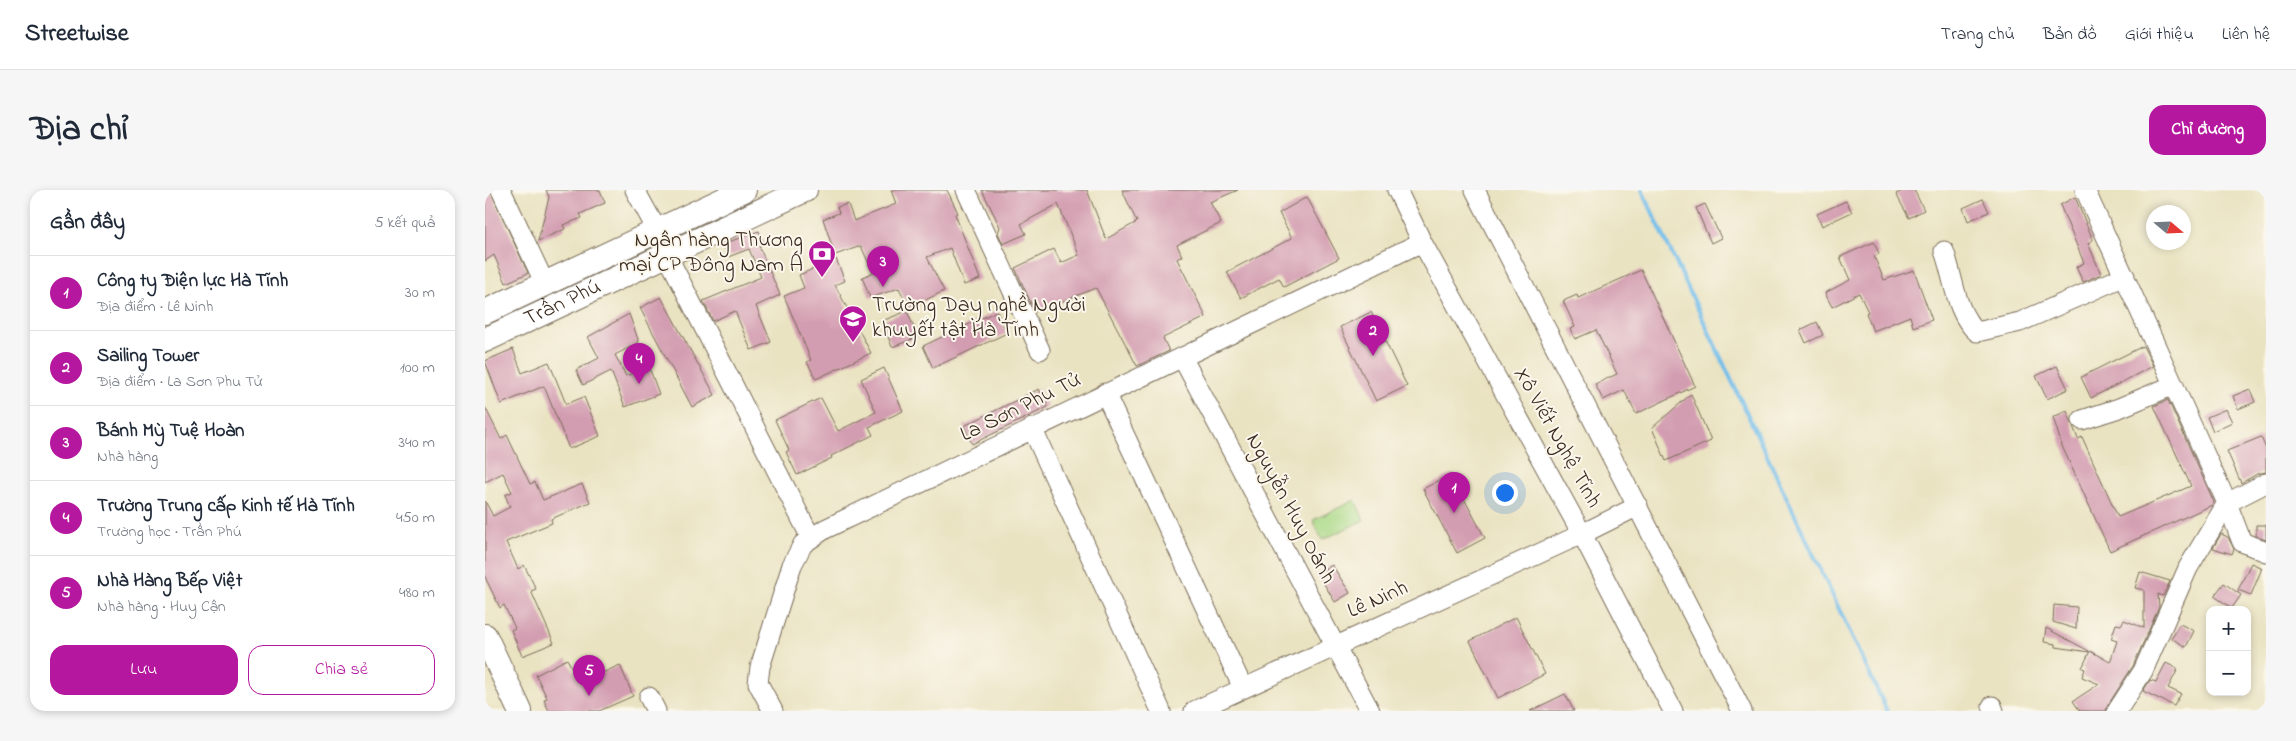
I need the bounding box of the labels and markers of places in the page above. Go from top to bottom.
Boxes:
place label: Ngân hàng Thương mại CP Đông Nam Á [619,225,803,283]
bank icon: Ngân hàng Thương mại CP Đông Nam Á [807,239,837,278]
pin: 3 [867,246,899,287]
place label: Trường Dạy nghề Người khuyết tật Hà Tĩnh [872,290,1086,348]
school or university icon: Trường Dạy nghề Người khuyết tật Hà Tĩnh [838,304,868,343]
pin: 2 [1357,315,1389,356]
pin: 4 [623,343,655,384]
pin: 1 [1438,472,1470,513]
pin: 5 [573,655,605,696]

